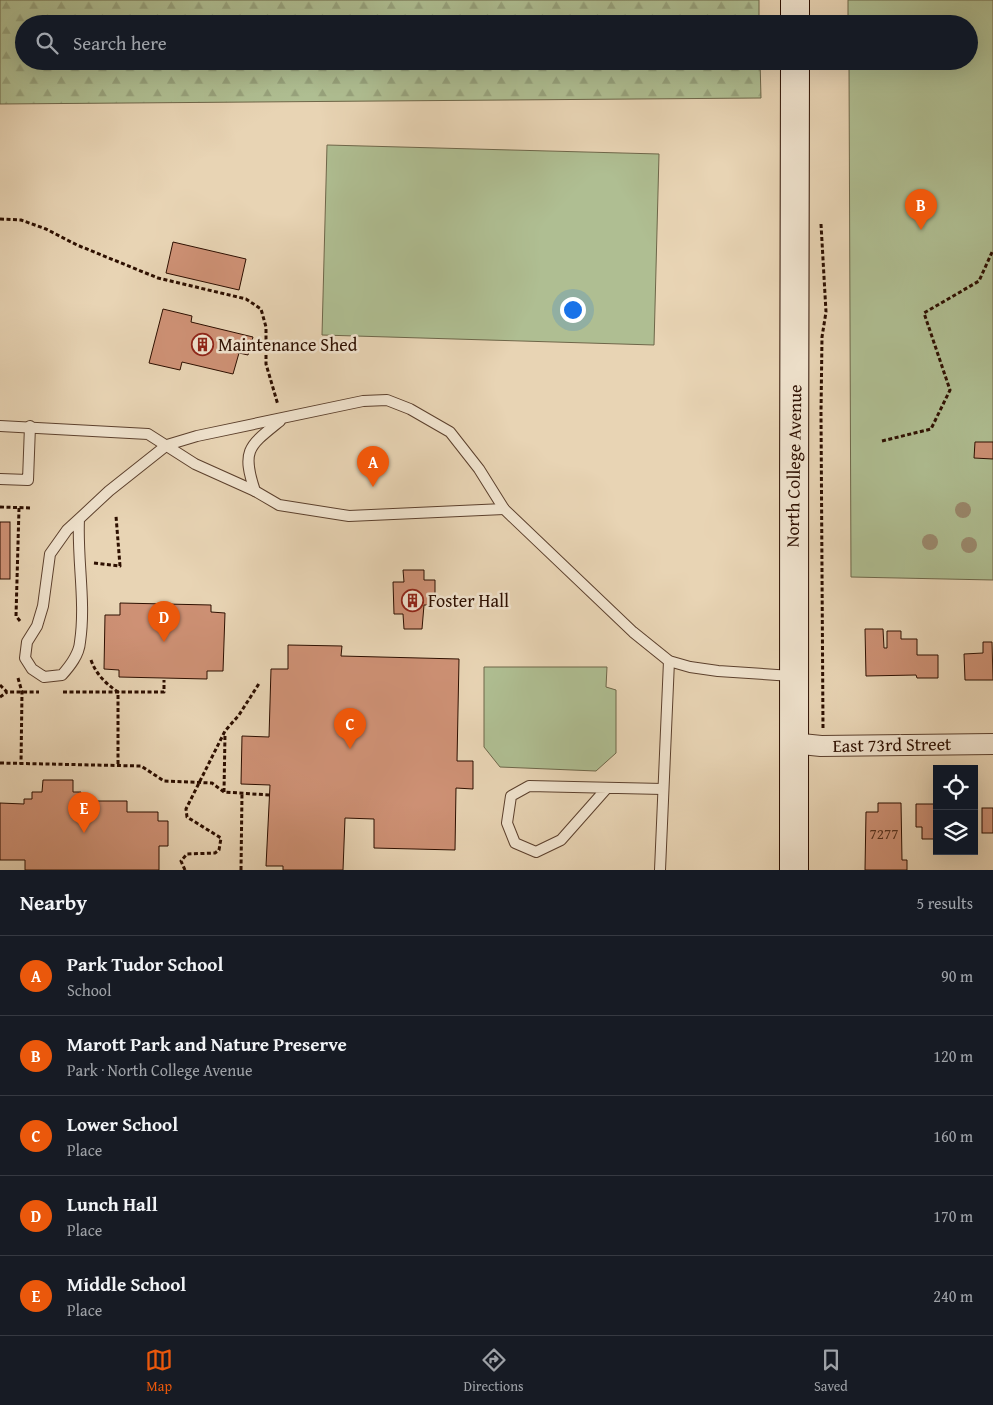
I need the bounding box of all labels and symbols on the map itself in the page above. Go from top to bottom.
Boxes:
pin: B [905,189,937,230]
your location [560,297,586,323]
place label: Maintenance Shed [218,331,358,358]
building icon: Maintenance Shed [190,333,214,357]
street label: North College Avenue [779,384,808,548]
pin: A [357,446,389,487]
place label: Foster Hall [428,587,509,614]
building icon: Foster Hall [400,589,424,613]
pin: D [148,601,180,642]
pin: C [334,708,366,749]
street label: East 73rd Street [832,730,952,759]
pin: E [68,792,100,833]
house number: 7277 [870,823,898,844]

